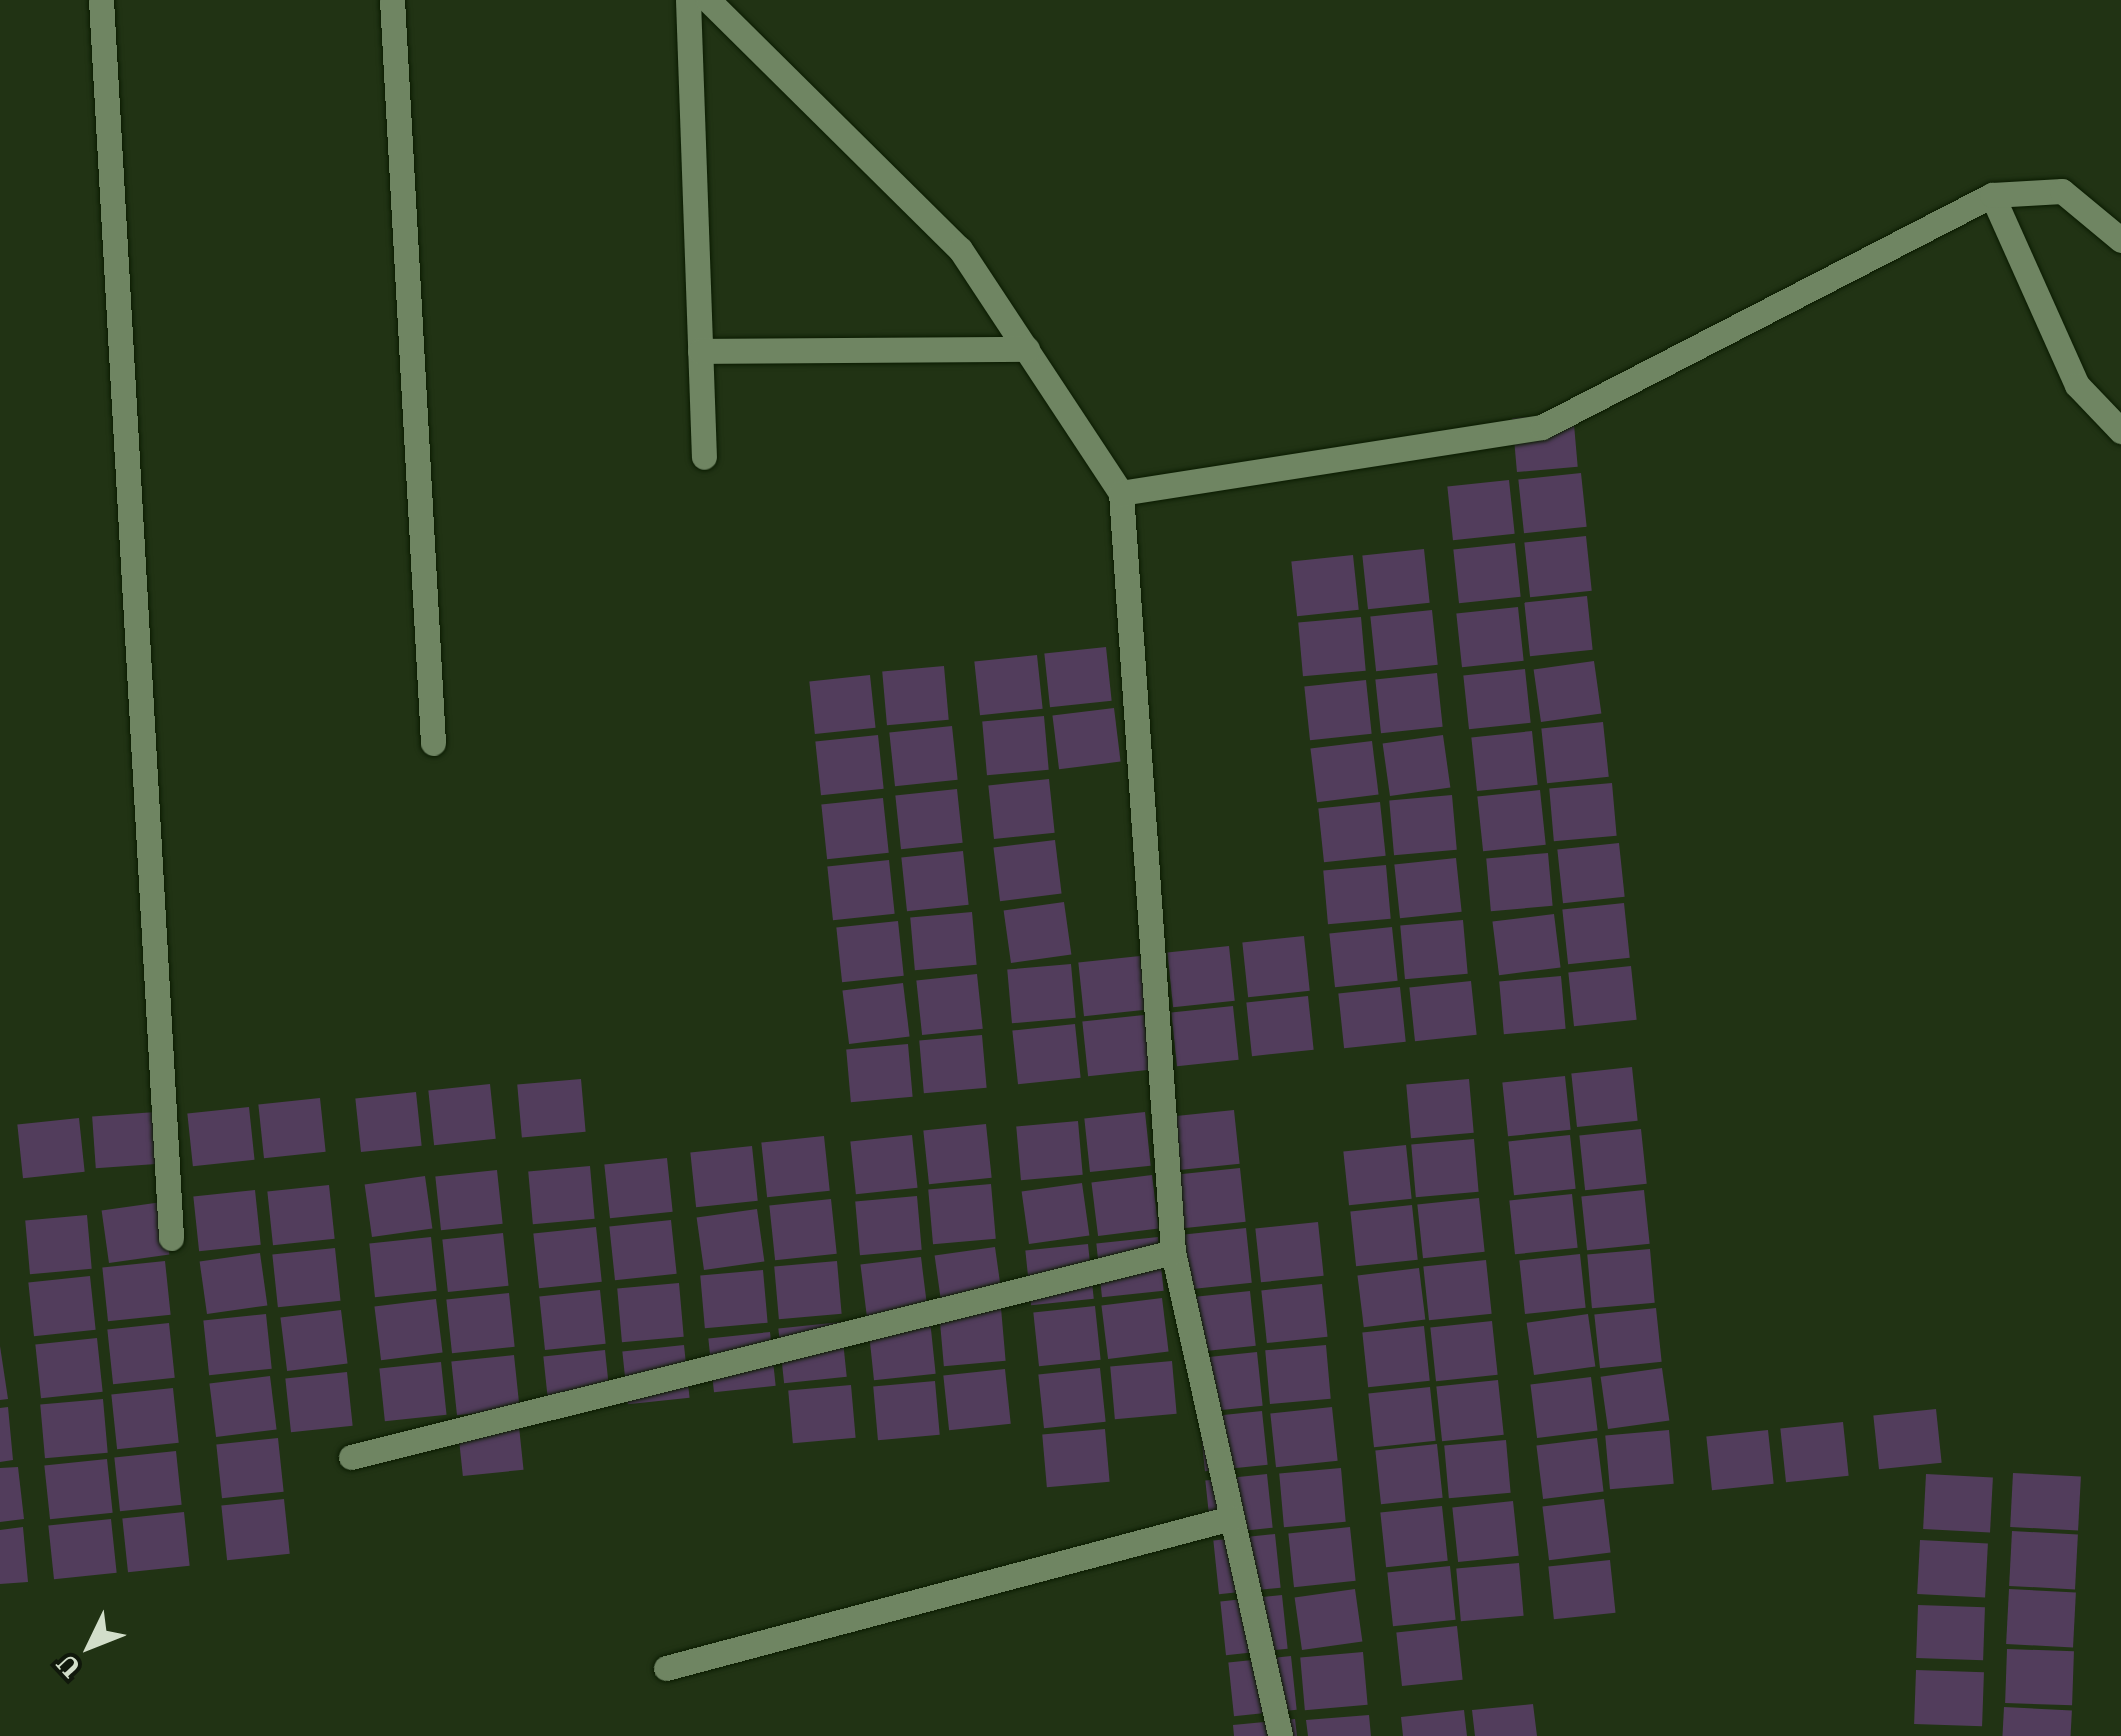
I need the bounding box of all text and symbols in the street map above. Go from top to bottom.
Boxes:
north arrow [40,1596,140,1696]
text: U [47,1646,89,1687]

